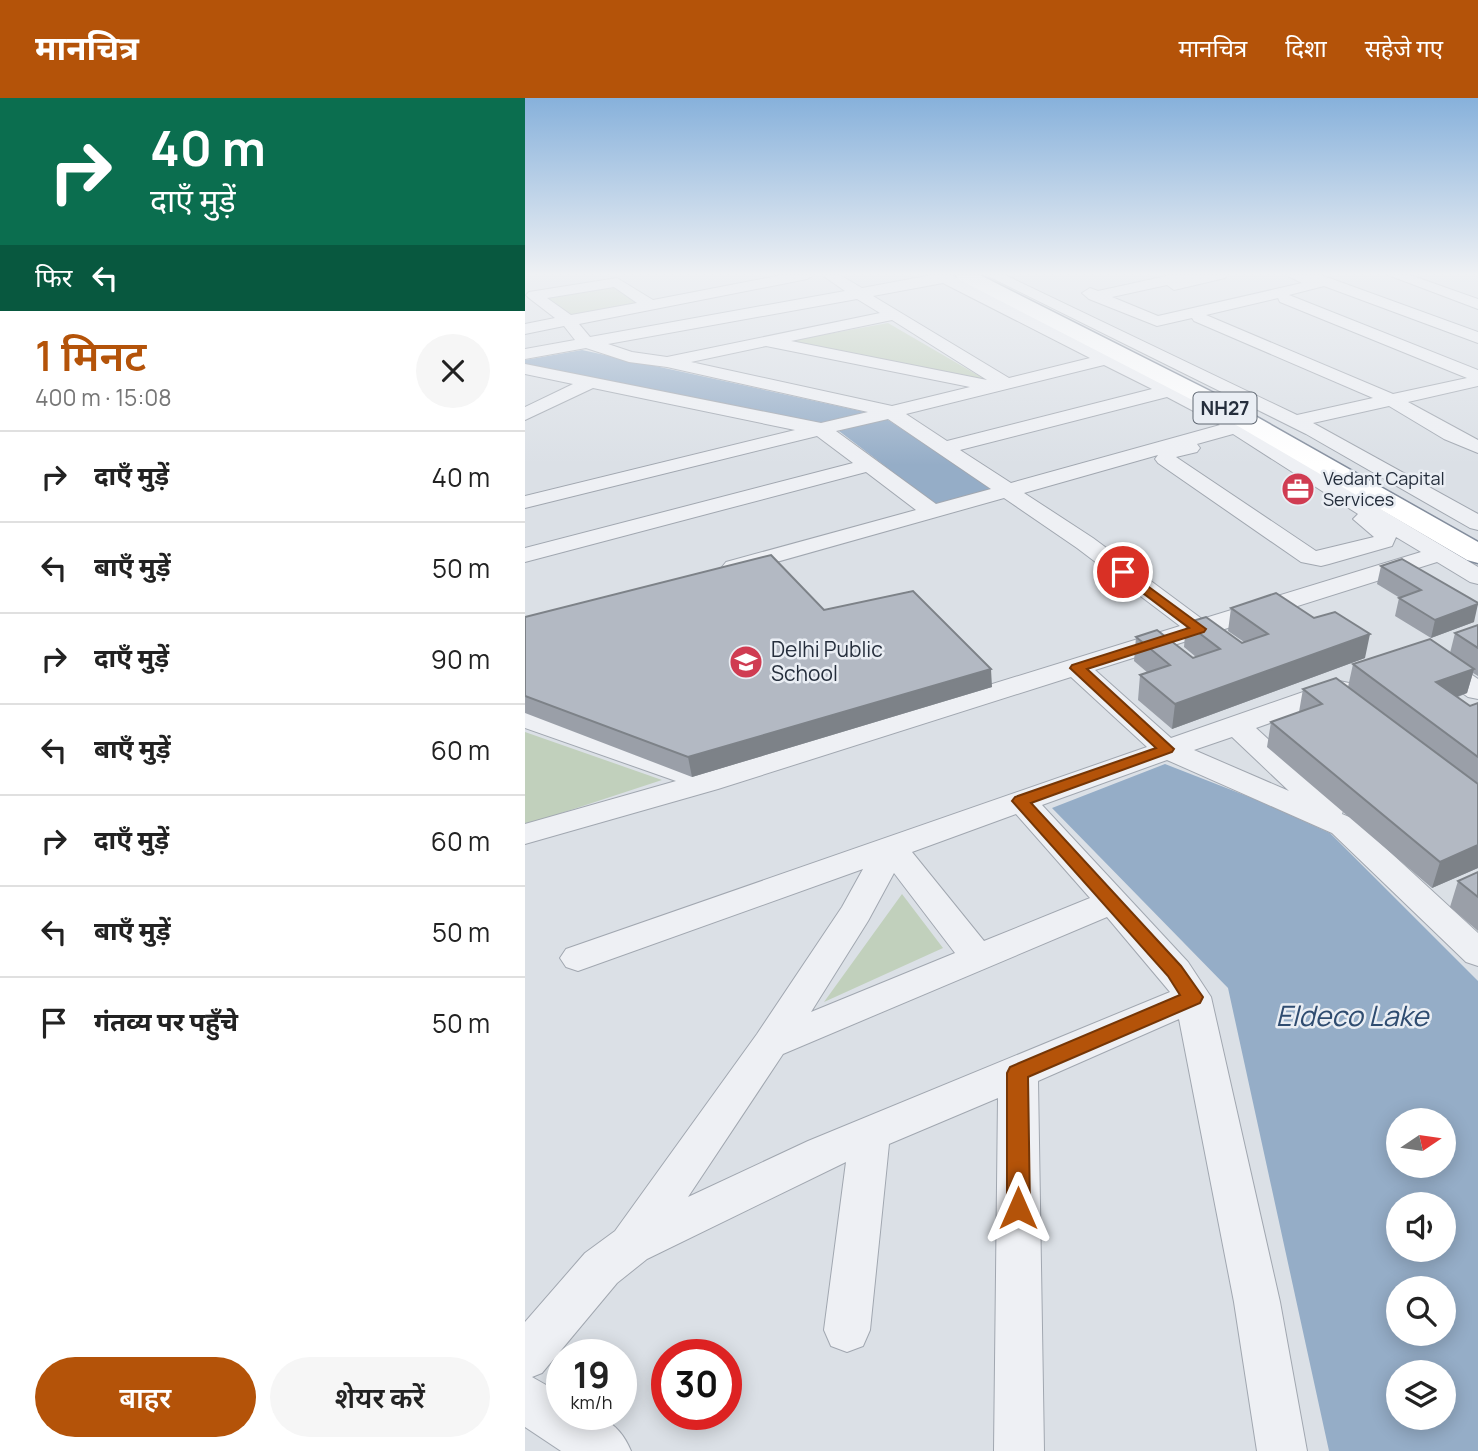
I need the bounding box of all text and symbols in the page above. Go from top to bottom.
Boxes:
text: मानचित्र [35,25,139,70]
text: मानचित्र [1179,31,1247,64]
text: दिशा [1285,31,1327,64]
text: सहेजे गए [1365,31,1443,64]
text: 40 m [150,114,266,181]
icon: right [35,126,126,217]
text: दाएँ मुड़ें [150,178,236,222]
text: फिर [35,259,72,295]
icon: left [86,259,124,297]
text: 1 मिनट [35,326,146,384]
button: close [416,334,490,408]
text: 400 m · 15:08 [35,381,172,413]
road number: NH27 [1193,392,1257,424]
text: दाएँ मुड़ें [94,457,169,493]
icon: right [35,458,73,496]
text: 40 m [432,459,490,495]
place label: Vedant Capital Services [1323,466,1445,511]
office icon: Vedant Capital Services [1279,470,1317,508]
pin [1093,542,1153,602]
text: बाएँ मुड़ें [94,548,171,584]
icon: left [35,549,73,587]
text: 50 m [432,550,490,586]
icon: arrive [1104,553,1142,591]
place label: Delhi Public School [771,635,883,687]
text: दाएँ मुड़ें [94,639,169,675]
icon: right [35,640,73,678]
text: 90 m [431,641,490,677]
school or university icon: Delhi Public School [727,643,765,681]
text: बाएँ मुड़ें [94,730,171,766]
icon: left [35,731,73,769]
text: 60 m [431,732,490,768]
text: दाएँ मुड़ें [94,821,169,857]
icon: right [35,822,73,860]
text: 60 m [431,823,490,859]
text: बाएँ मुड़ें [94,912,171,948]
icon: left [35,913,73,951]
text: 50 m [432,914,490,950]
water label: Eldeco Lake [1276,996,1430,1034]
text: गंतव्य पर पहुँचे [94,1003,238,1039]
icon: arrive [35,1004,73,1042]
text: 50 m [432,1005,490,1041]
north arrow [1386,1108,1456,1178]
map controls [1386,1108,1456,1430]
position arrow [981,1171,1055,1245]
button: sound [1386,1192,1456,1262]
button: search [1386,1276,1456,1346]
speed limit sign: 30 [651,1339,742,1430]
text: 19 [573,1351,610,1399]
button: बाहर [35,1357,256,1437]
button: शेयर करें [270,1357,490,1437]
button: layers [1386,1360,1456,1430]
text: km/h [571,1390,612,1414]

